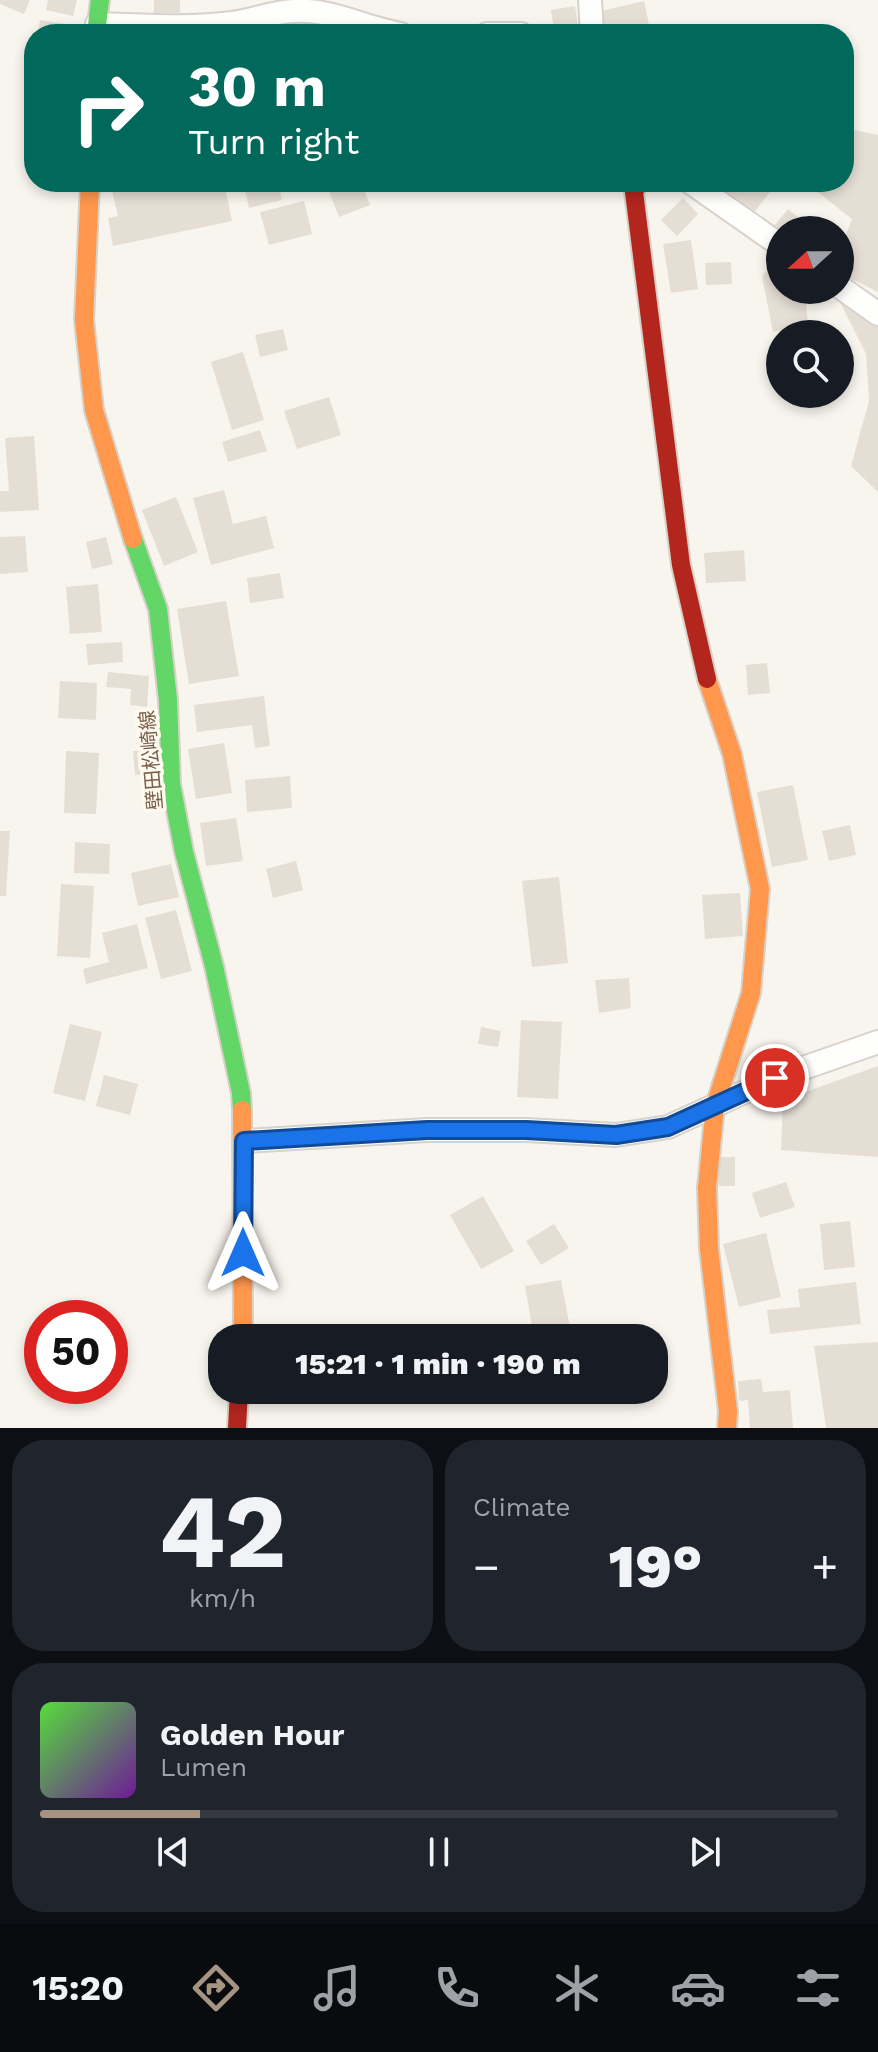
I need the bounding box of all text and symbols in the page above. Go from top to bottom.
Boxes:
text: 30 m [188,54,326,120]
icon: right [56,56,160,160]
text: Turn right [188,121,359,163]
north arrow [766,216,854,304]
map controls [766,216,854,408]
button: search [766,320,854,408]
street label: 壁田松崎線 [135,709,167,811]
pin [741,1044,809,1112]
icon: arrive [753,1056,797,1100]
position arrow [201,1211,285,1295]
speed limit sign: 50 [24,1300,128,1404]
text: 15:21 · 1 min · 190 m [295,1346,581,1381]
text: 42 [159,1470,286,1592]
text: Climate [473,1492,571,1522]
text: 19° [608,1531,703,1602]
text: − [473,1541,500,1593]
text: + [811,1541,838,1593]
text: km/h [189,1583,256,1613]
text: Golden Hour [160,1717,344,1752]
text: Lumen [160,1752,247,1782]
icon: previous [151,1830,195,1874]
icon: pause [417,1830,461,1874]
icon: next [683,1830,727,1874]
icon: directions [188,1960,244,2016]
icon: music [309,1960,365,2016]
icon: phone [429,1960,485,2016]
icon: climate [549,1960,605,2016]
icon: car [670,1960,726,2016]
icon: filters [790,1960,846,2016]
text: 15:20 [32,1967,124,2009]

